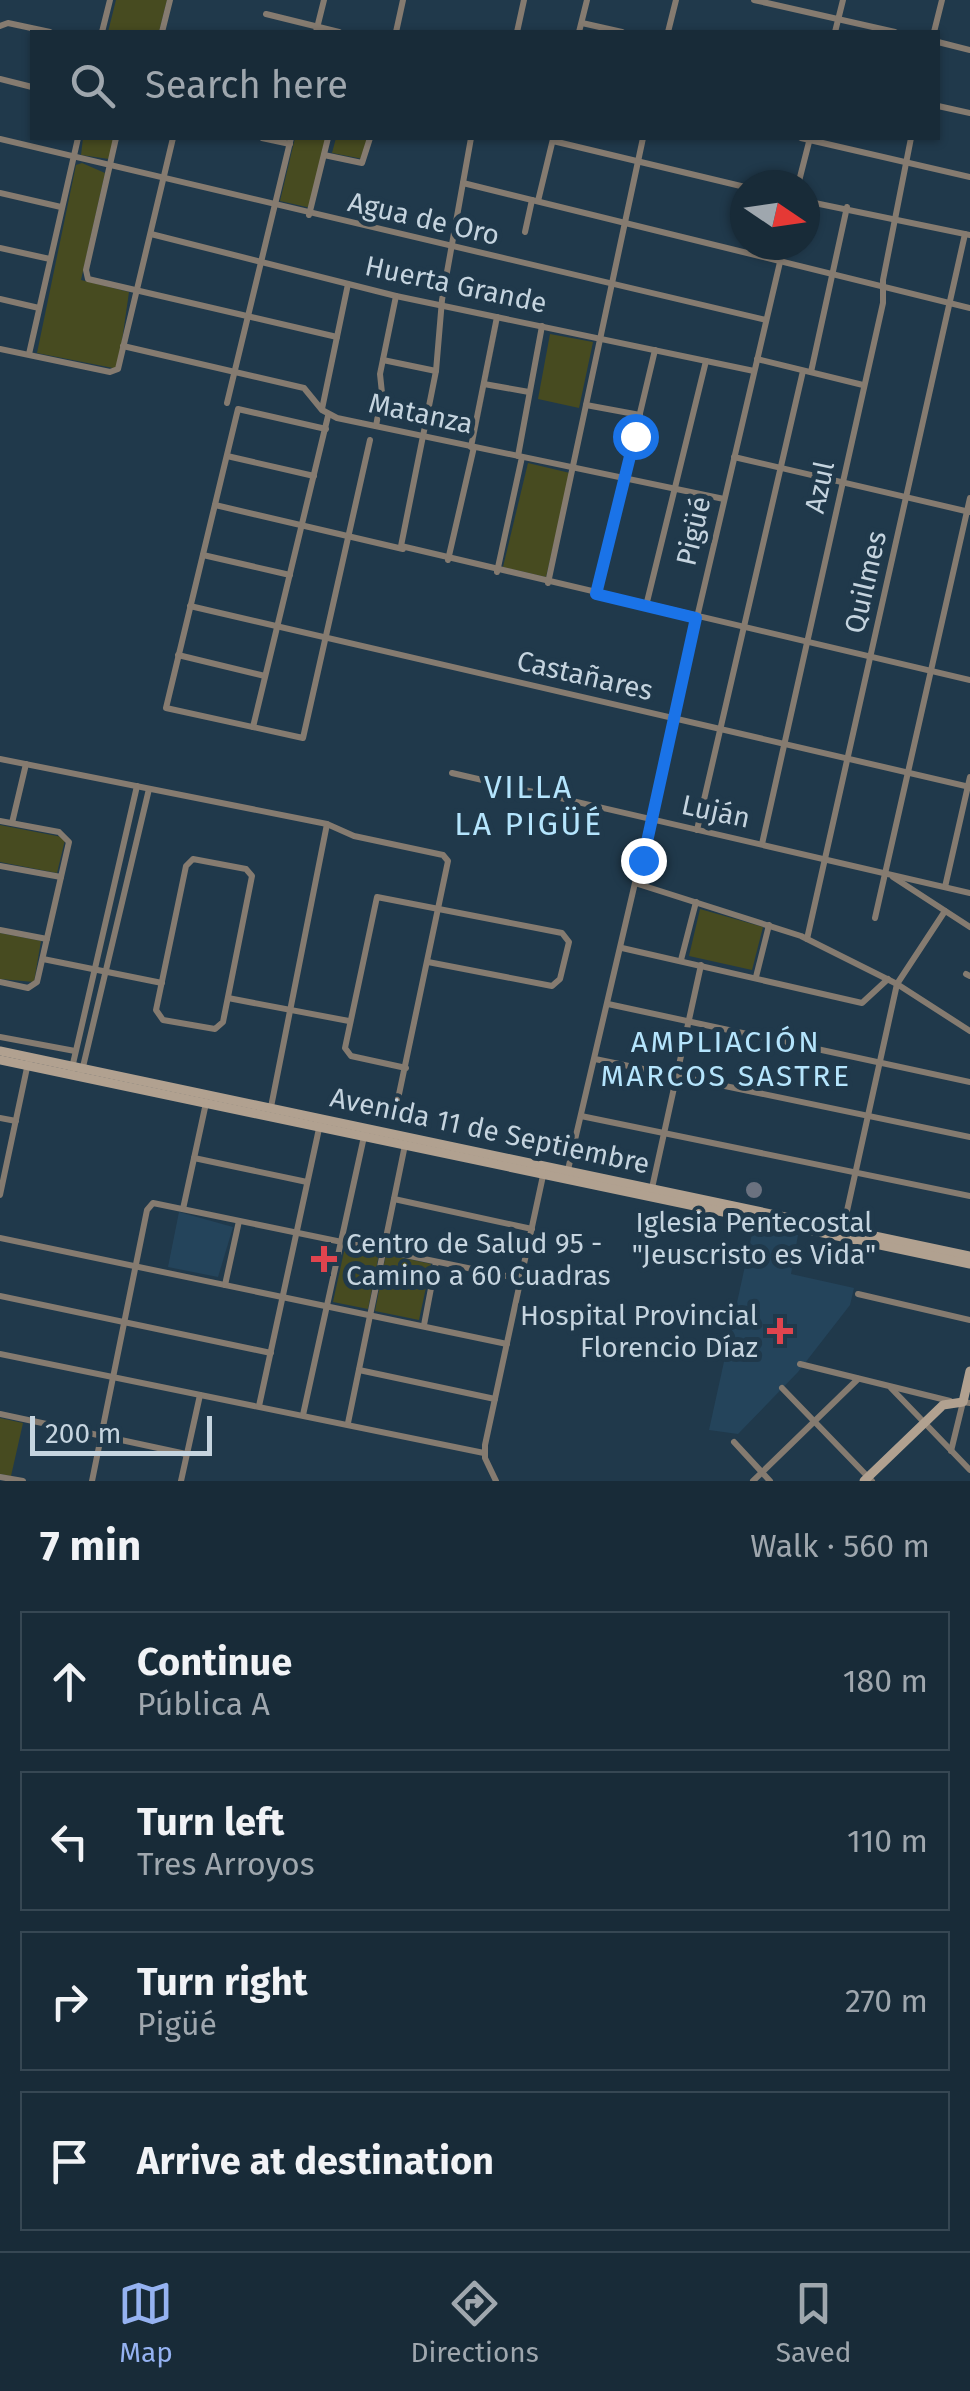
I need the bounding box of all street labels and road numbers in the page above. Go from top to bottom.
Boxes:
street label: Agua de Oro [345,185,503,252]
street label: Huerta Grande [362,249,550,320]
street label: Matanza [366,386,476,441]
street label: Azul [798,458,841,516]
street label: Pigüé [670,493,717,569]
street label: Quilmes [838,528,893,637]
street label: Castañares [514,644,656,707]
street label: Luján [679,788,753,835]
street label: Avenida 11 de Septiembre [327,1080,653,1180]

